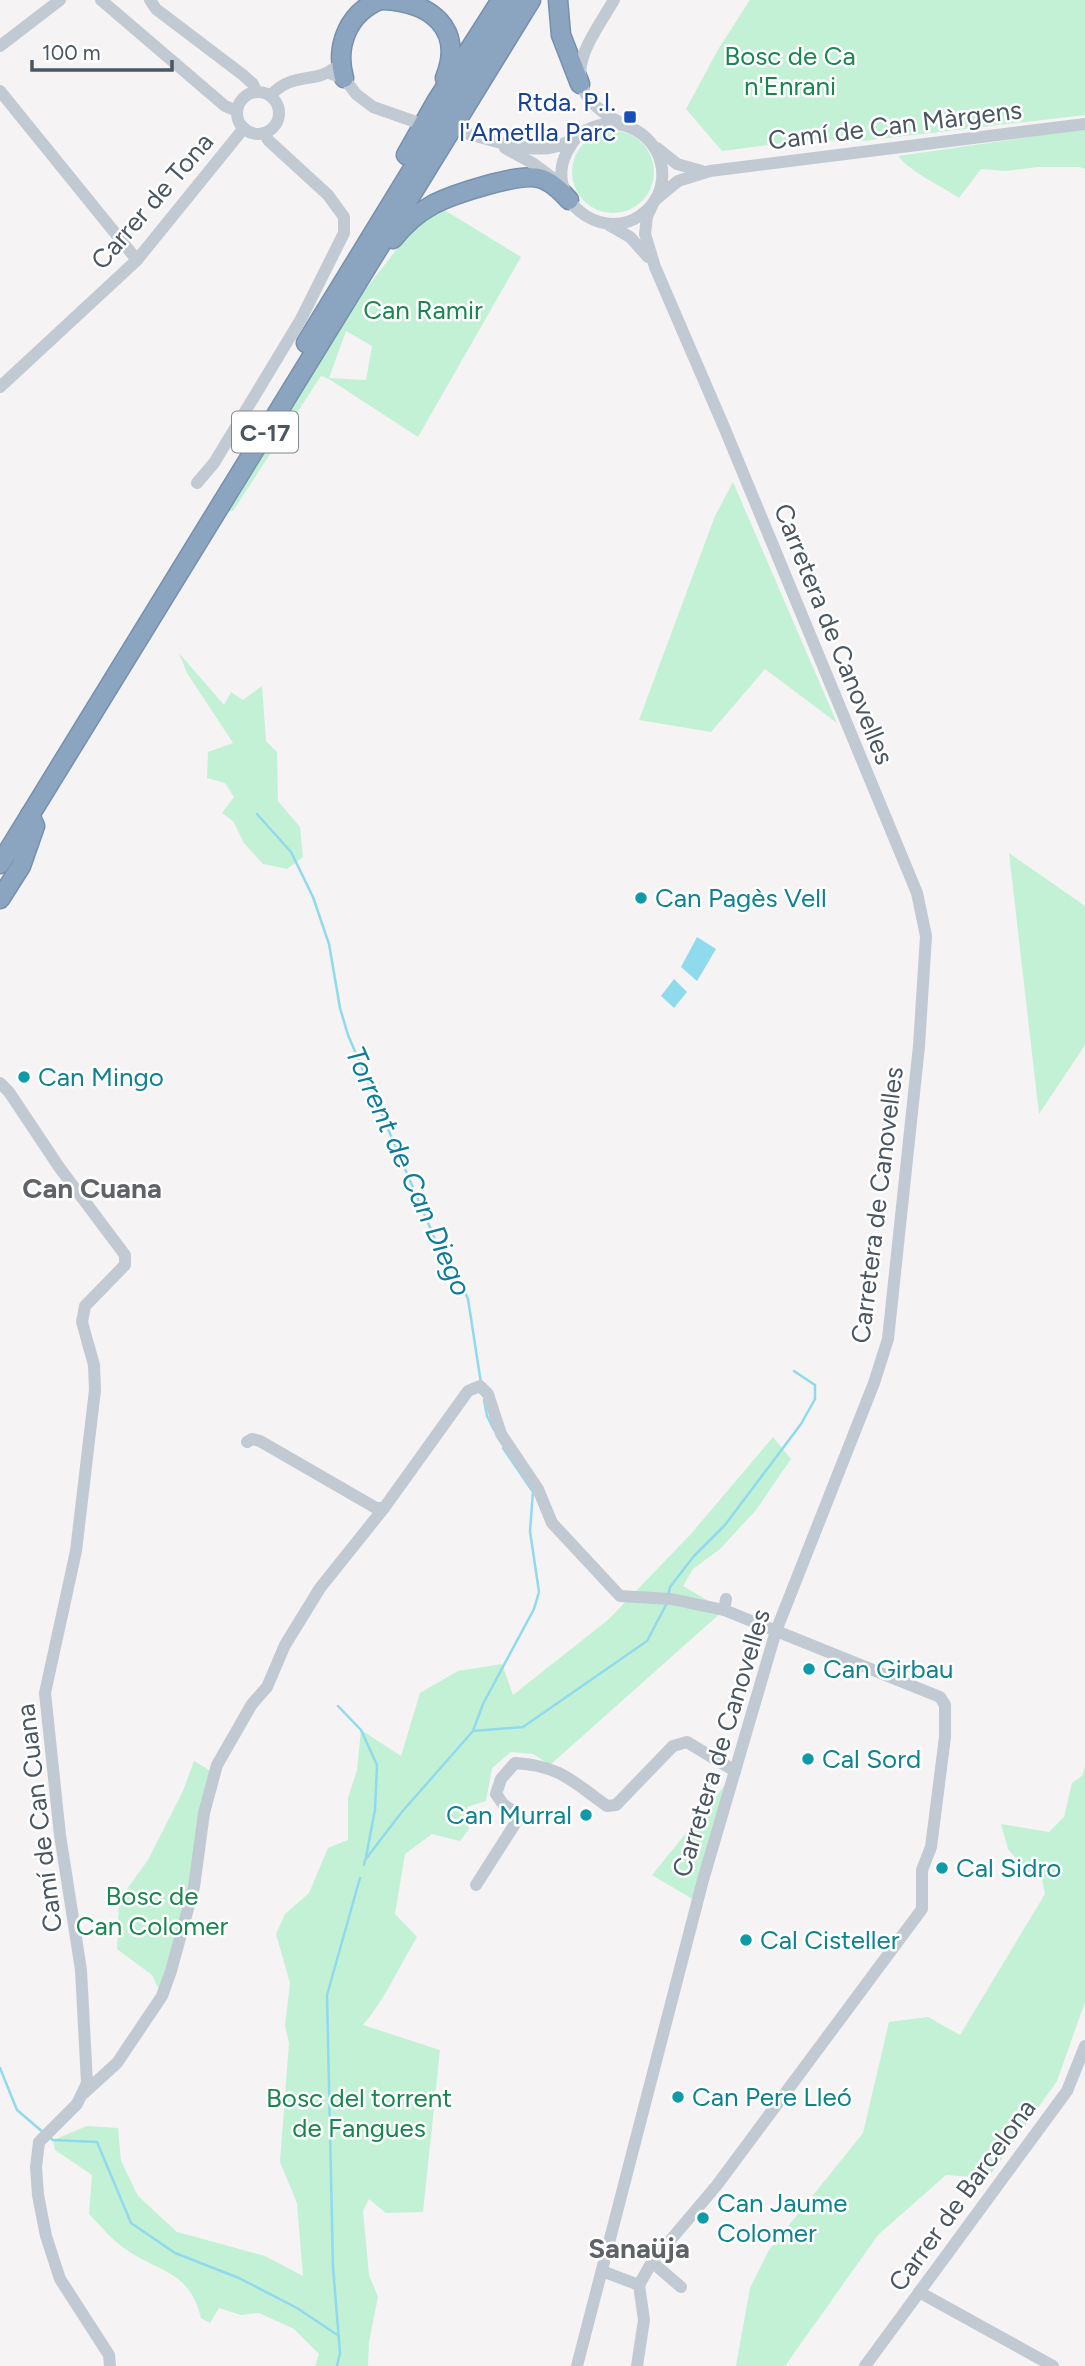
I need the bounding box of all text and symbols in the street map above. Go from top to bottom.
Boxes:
scale bar [32,28,172,72]
text: 100 m [42,40,101,65]
park label: Bosc de Ca n'Enrani [724,40,856,102]
place label: Rtda. P.I. l'Ametlla Parc [459,86,616,148]
street label: Camí de Can Màrgens [766,94,1024,156]
marker: Rtda. P.I. l'Ametlla Parc [622,109,638,125]
street label: Carrer de Tona [84,126,220,276]
park label: Can Ramir [363,294,483,326]
road number: C-17 [232,412,298,452]
street label: Carretera de Canovelles [767,499,901,769]
place label: Can Pagès Vell [655,882,827,914]
marker: Can Pagès Vell [633,890,649,906]
water label: Torrent de Can Diego [339,1041,479,1301]
place label: Can Mingo [38,1061,164,1093]
street label: Carretera de Canovelles [844,1065,910,1345]
marker: Can Mingo [16,1069,32,1085]
district label: Can Cuana [22,1171,162,1205]
street label: Carretera de Canovelles [665,1605,777,1881]
place label: Can Girbau [823,1653,954,1685]
marker: Can Girbau [801,1661,817,1677]
street label: Camí de Can Cuana [9,1702,69,1934]
place label: Cal Sord [822,1743,921,1775]
marker: Cal Sord [800,1751,816,1767]
place label: Can Murral [446,1799,572,1831]
marker: Can Murral [578,1807,594,1823]
place label: Cal Sidro [956,1852,1061,1884]
marker: Cal Sidro [934,1860,950,1876]
park label: Bosc de Can Colomer [76,1880,229,1942]
place label: Cal Cisteller [760,1924,900,1956]
marker: Cal Cisteller [738,1932,754,1948]
place label: Can Pere Lleó [692,2081,852,2113]
park label: Bosc del torrent de Fangues [266,2082,452,2144]
marker: Can Pere Lleó [670,2089,686,2105]
street label: Carrer de Barcelona [882,2093,1042,2297]
place label: Can Jaume Colomer [717,2187,847,2249]
marker: Can Jaume Colomer [695,2210,711,2226]
district label: Sanaüja [588,2231,690,2265]

